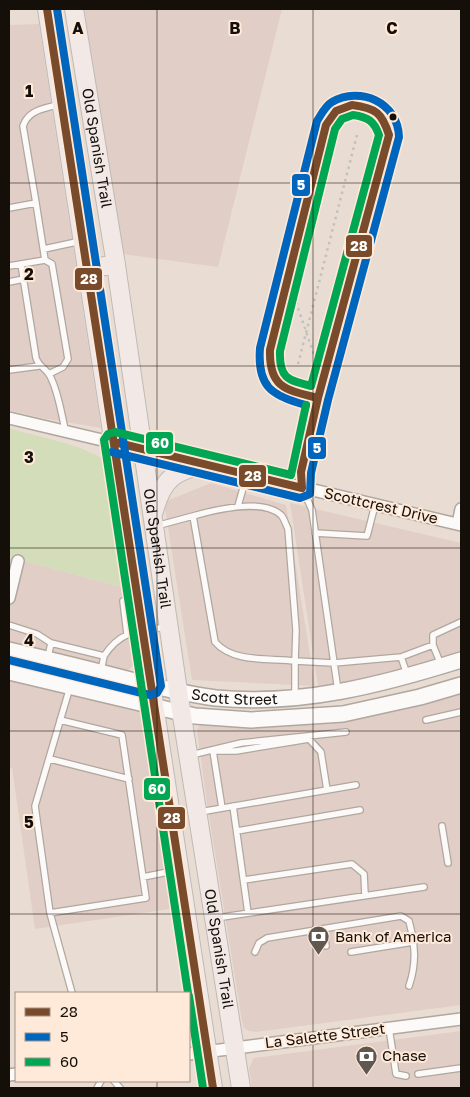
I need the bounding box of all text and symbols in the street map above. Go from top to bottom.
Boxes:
text: A [72,18,84,38]
text: B [229,18,241,38]
text: C [386,18,398,38]
text: 1 [25,81,33,101]
street label: Old Spanish Trail [79,87,117,209]
unlabelled marker [388,112,398,122]
line badge: 5 [291,173,311,197]
text: 5 [297,176,306,193]
line badge: 28 [345,234,373,258]
text: 28 [350,237,368,254]
text: 2 [24,264,34,284]
line badge: 28 [74,267,103,291]
text: 28 [80,270,98,287]
line badge: 60 [145,431,174,455]
text: 60 [151,434,169,451]
line badge: 5 [307,436,327,460]
text: 5 [313,439,322,456]
text: 3 [24,447,34,467]
line badge: 28 [238,464,267,488]
text: 28 [244,467,262,484]
street label: Scottcrest Drive [323,483,440,527]
street label: Old Spanish Trail [141,487,176,610]
text: 4 [24,630,34,650]
street label: Scott Street [190,684,278,708]
line badge: 60 [143,777,171,801]
text: 60 [148,780,166,797]
line badge: 28 [157,806,186,830]
text: 28 [163,809,181,826]
text: 5 [24,812,34,832]
street label: Old Spanish Trail [202,887,238,1010]
bank icon: Bank of America [307,925,331,956]
place label: Bank of America [335,927,452,945]
legend [15,992,190,1082]
text: 28 [60,1002,78,1020]
street label: La Salette Street [264,1019,386,1051]
text: 5 [60,1027,69,1045]
bank icon: Chase [354,1044,378,1075]
place label: Chase [382,1046,427,1064]
text: 60 [60,1052,78,1070]

